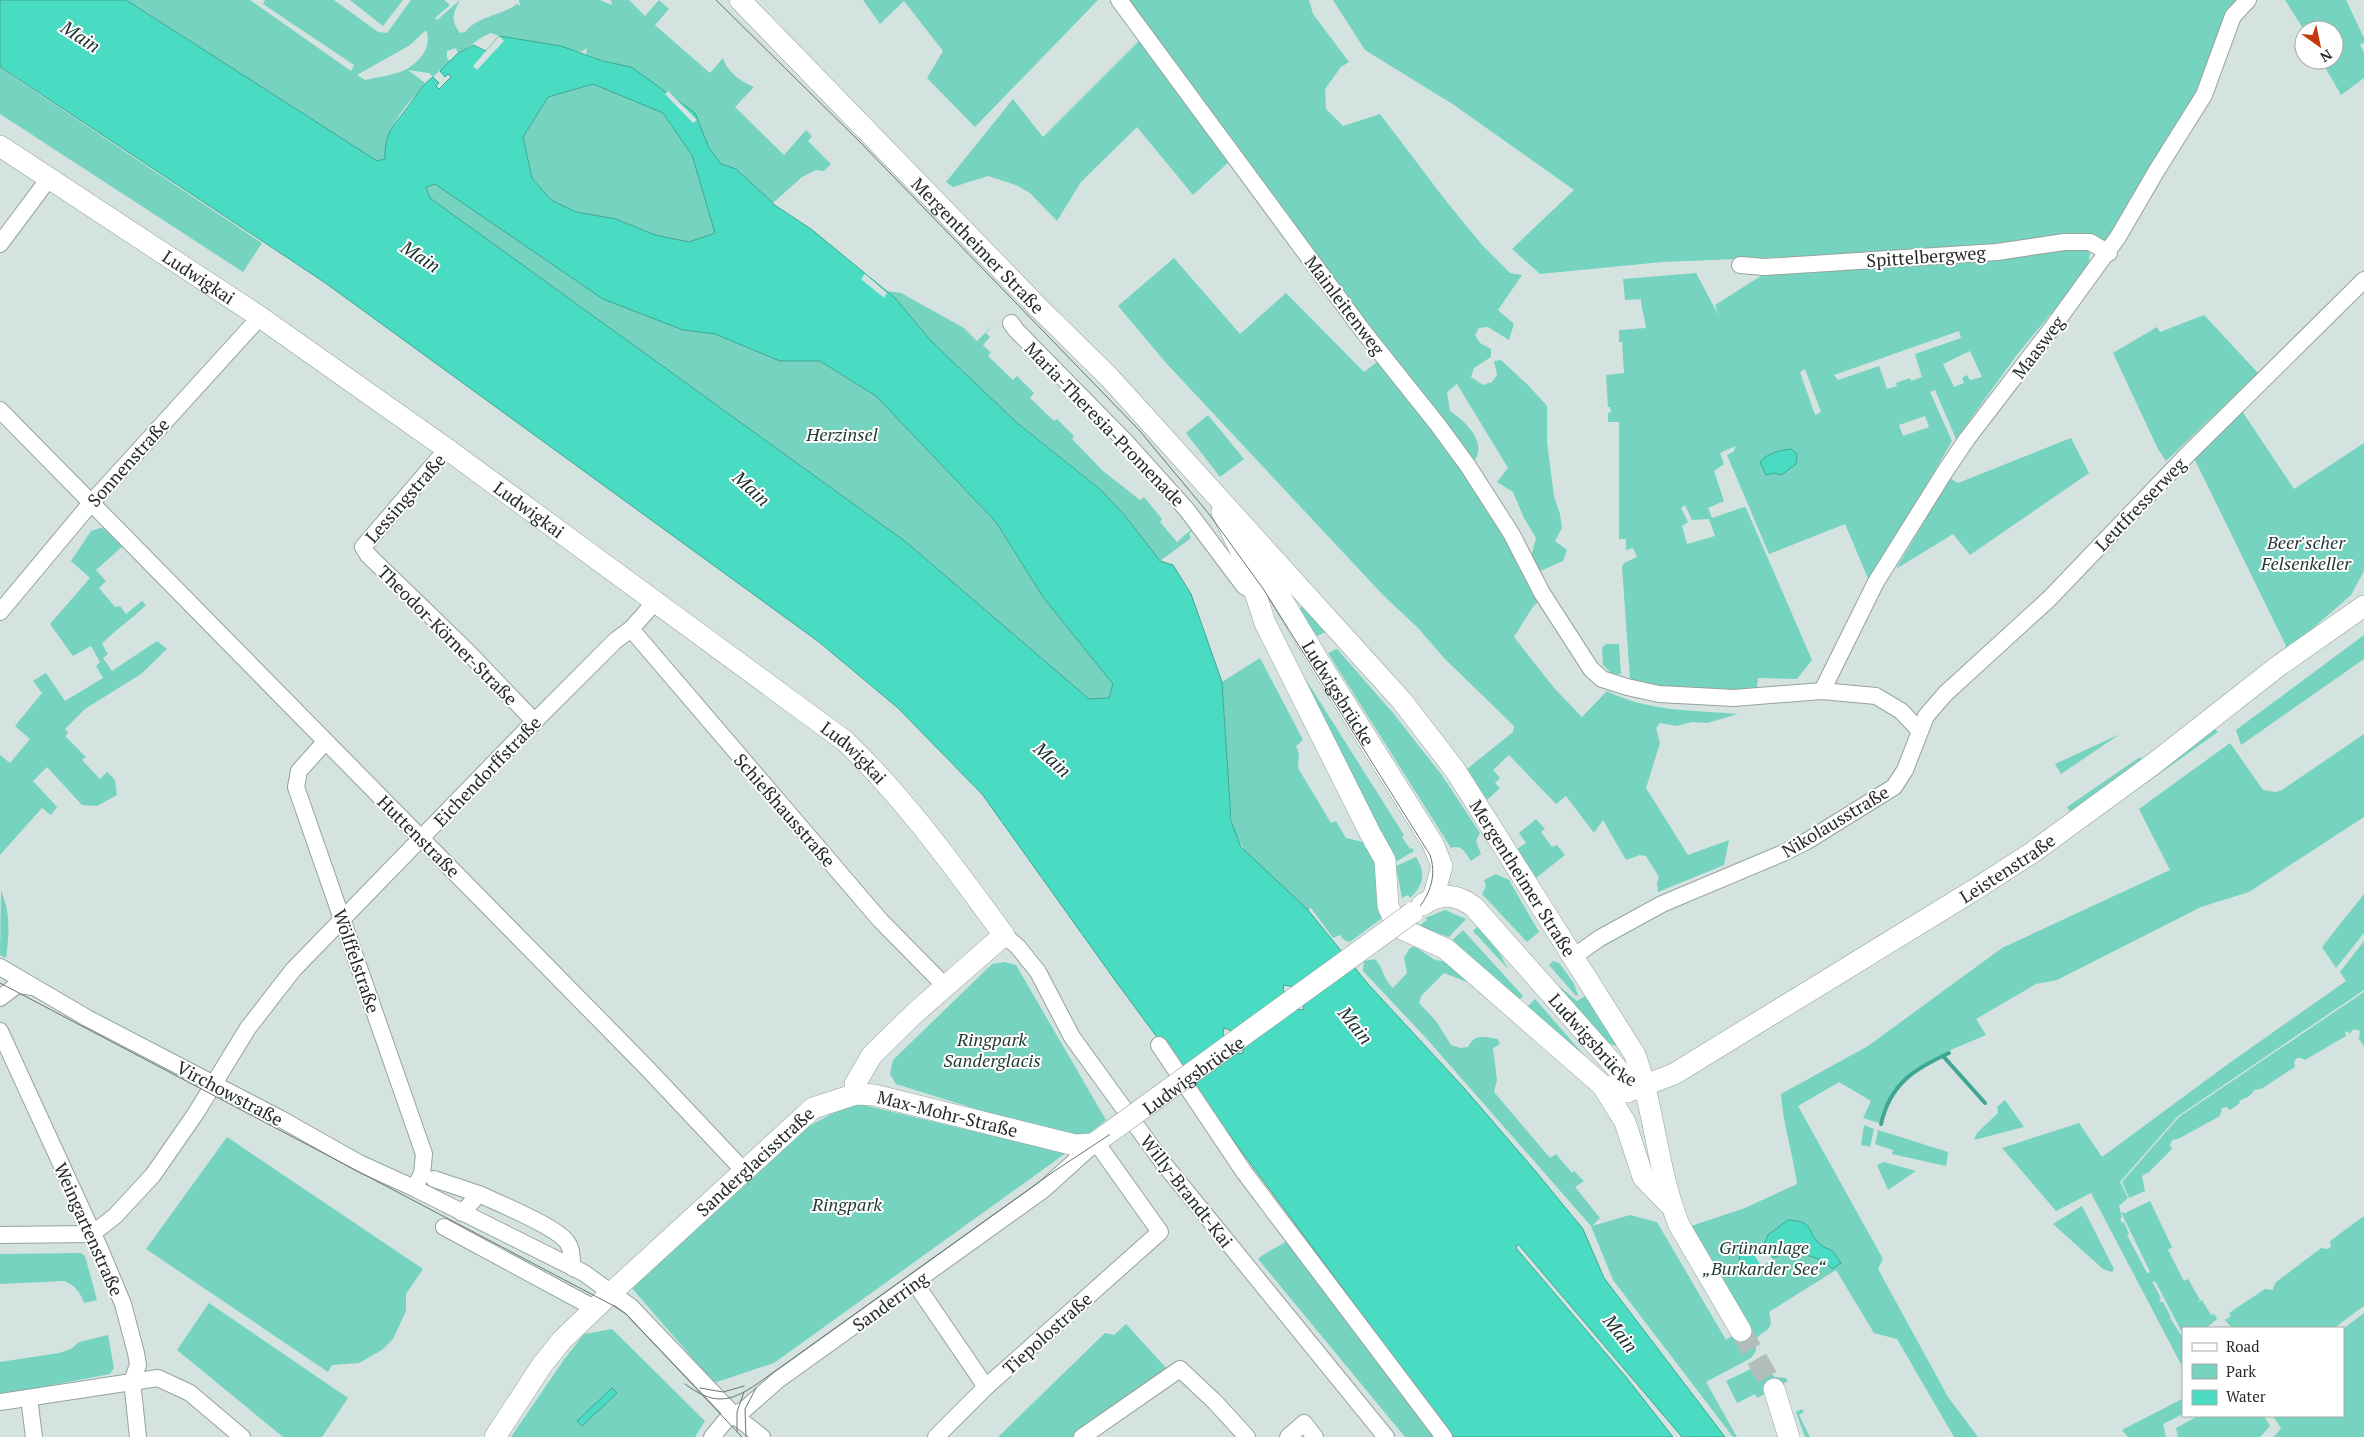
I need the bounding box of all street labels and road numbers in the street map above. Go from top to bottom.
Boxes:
street label: Mergentheimer Straße [906,172,1050,319]
street label: Spittelbergweg [1865,240,1987,272]
street label: Ludwigkai [158,244,240,309]
street label: Mainleitenweg [1300,250,1391,360]
street label: Maasweg [2006,310,2070,383]
street label: Maria-Theresia-Promenade [1020,336,1190,512]
street label: Sonnenstraße [82,412,174,512]
street label: Lessingstraße [359,448,451,548]
street label: Leutfresserweg [2089,452,2191,556]
street label: Ludwigkai [489,475,569,543]
street label: Theodor-Körner-Straße [373,560,523,710]
street label: Ludwigsbrücke [1297,636,1380,750]
street label: Eichendorffstraße [428,711,546,831]
street label: Ludwigkai [816,716,892,789]
street label: Schießhausstraße [729,748,841,872]
street label: Nikolausstraße [1777,779,1893,863]
street label: Huttenstraße [372,789,466,883]
street label: Mergentheimer Straße [1465,795,1582,961]
street label: Leistenstraße [1955,828,2060,908]
street label: Wölffelstraße [328,906,386,1016]
street label: Ludwigsbrücke [1544,988,1641,1092]
street label: Ludwigsbrücke [1138,1030,1249,1119]
street label: Virchowstraße [173,1055,287,1131]
street label: Max-Mohr-Straße [875,1084,1021,1142]
street label: Sanderglacisstraße [691,1101,819,1221]
street label: Willy-Brandt-Kai [1135,1130,1239,1252]
street label: Weingartenstraße [49,1158,129,1300]
street label: Sanderring [847,1265,933,1337]
street label: Tiepolostraße [997,1287,1097,1379]

